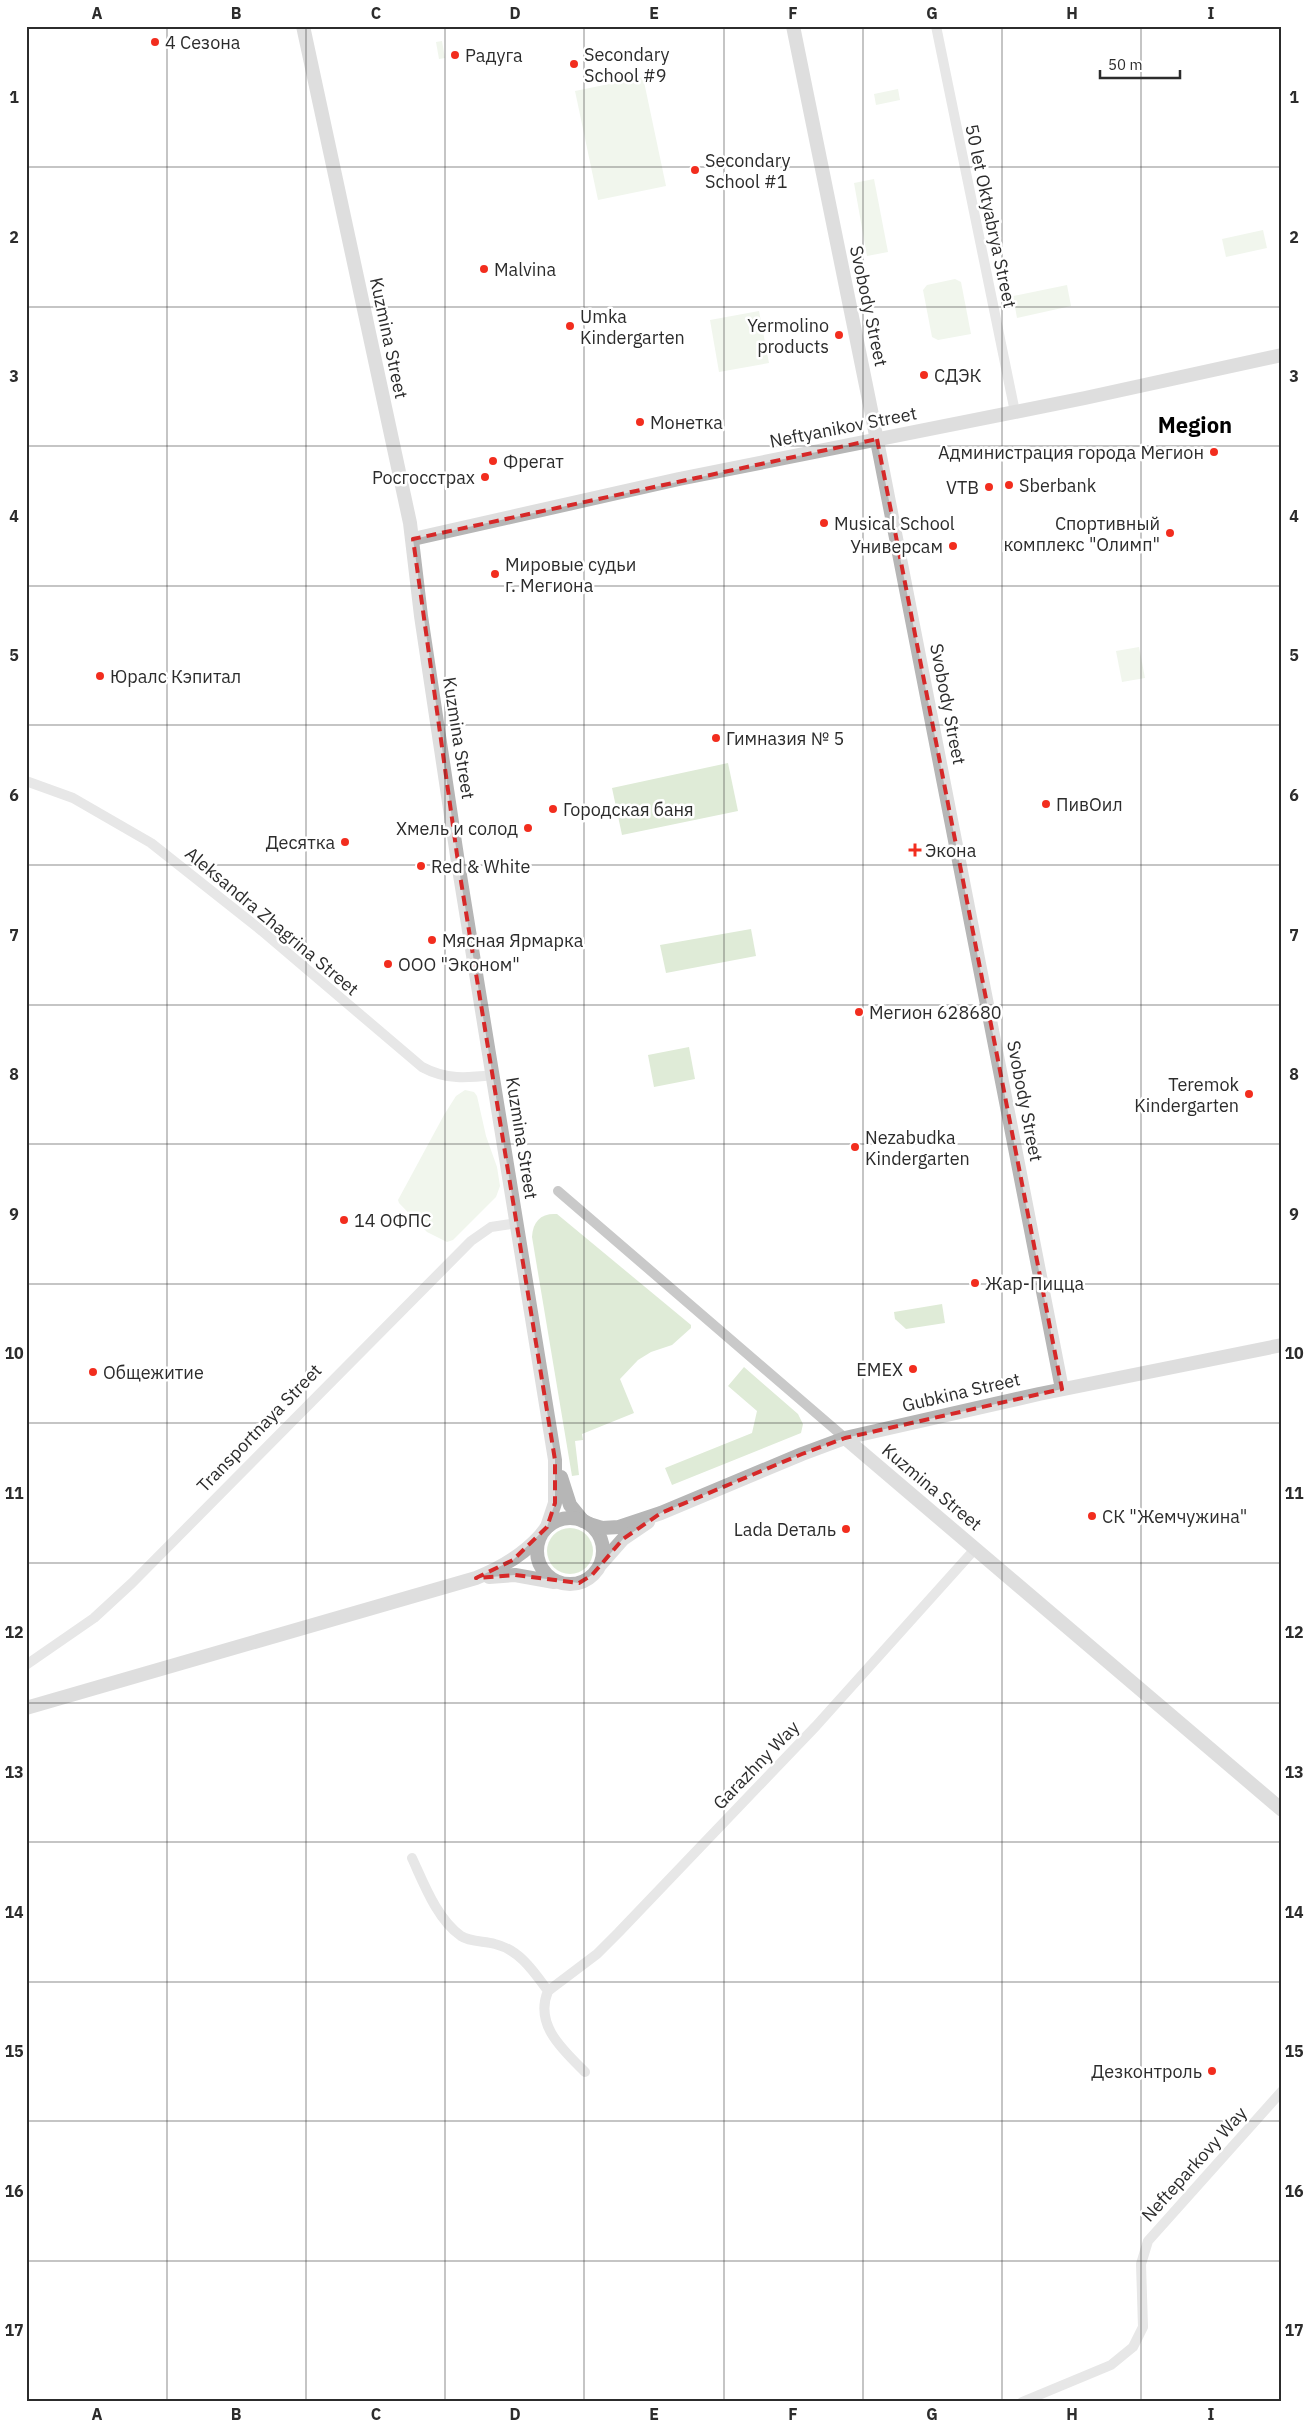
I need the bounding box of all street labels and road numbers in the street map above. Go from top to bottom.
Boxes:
street label: 50 let Oktyabrya Street [960,122,1022,310]
street label: Svobody Street [845,244,893,368]
street label: Kuzmina Street [365,275,413,401]
street label: Neftyanikov Street [767,401,919,453]
street label: Svobody Street [925,642,971,766]
street label: Kuzmina Street [438,675,480,801]
street label: Aleksandra Zhagrina Street [181,842,363,1000]
street label: Svobody Street [1002,1039,1048,1163]
street label: Kuzmina Street [501,1075,543,1201]
street label: Transportnaya Street [192,1359,326,1497]
street label: Gubkina Street [900,1367,1022,1417]
street label: Kuzmina Street [877,1439,987,1535]
street label: Garazhny Way [708,1716,804,1814]
street label: Nefteparkovy Way [1136,2102,1252,2226]

